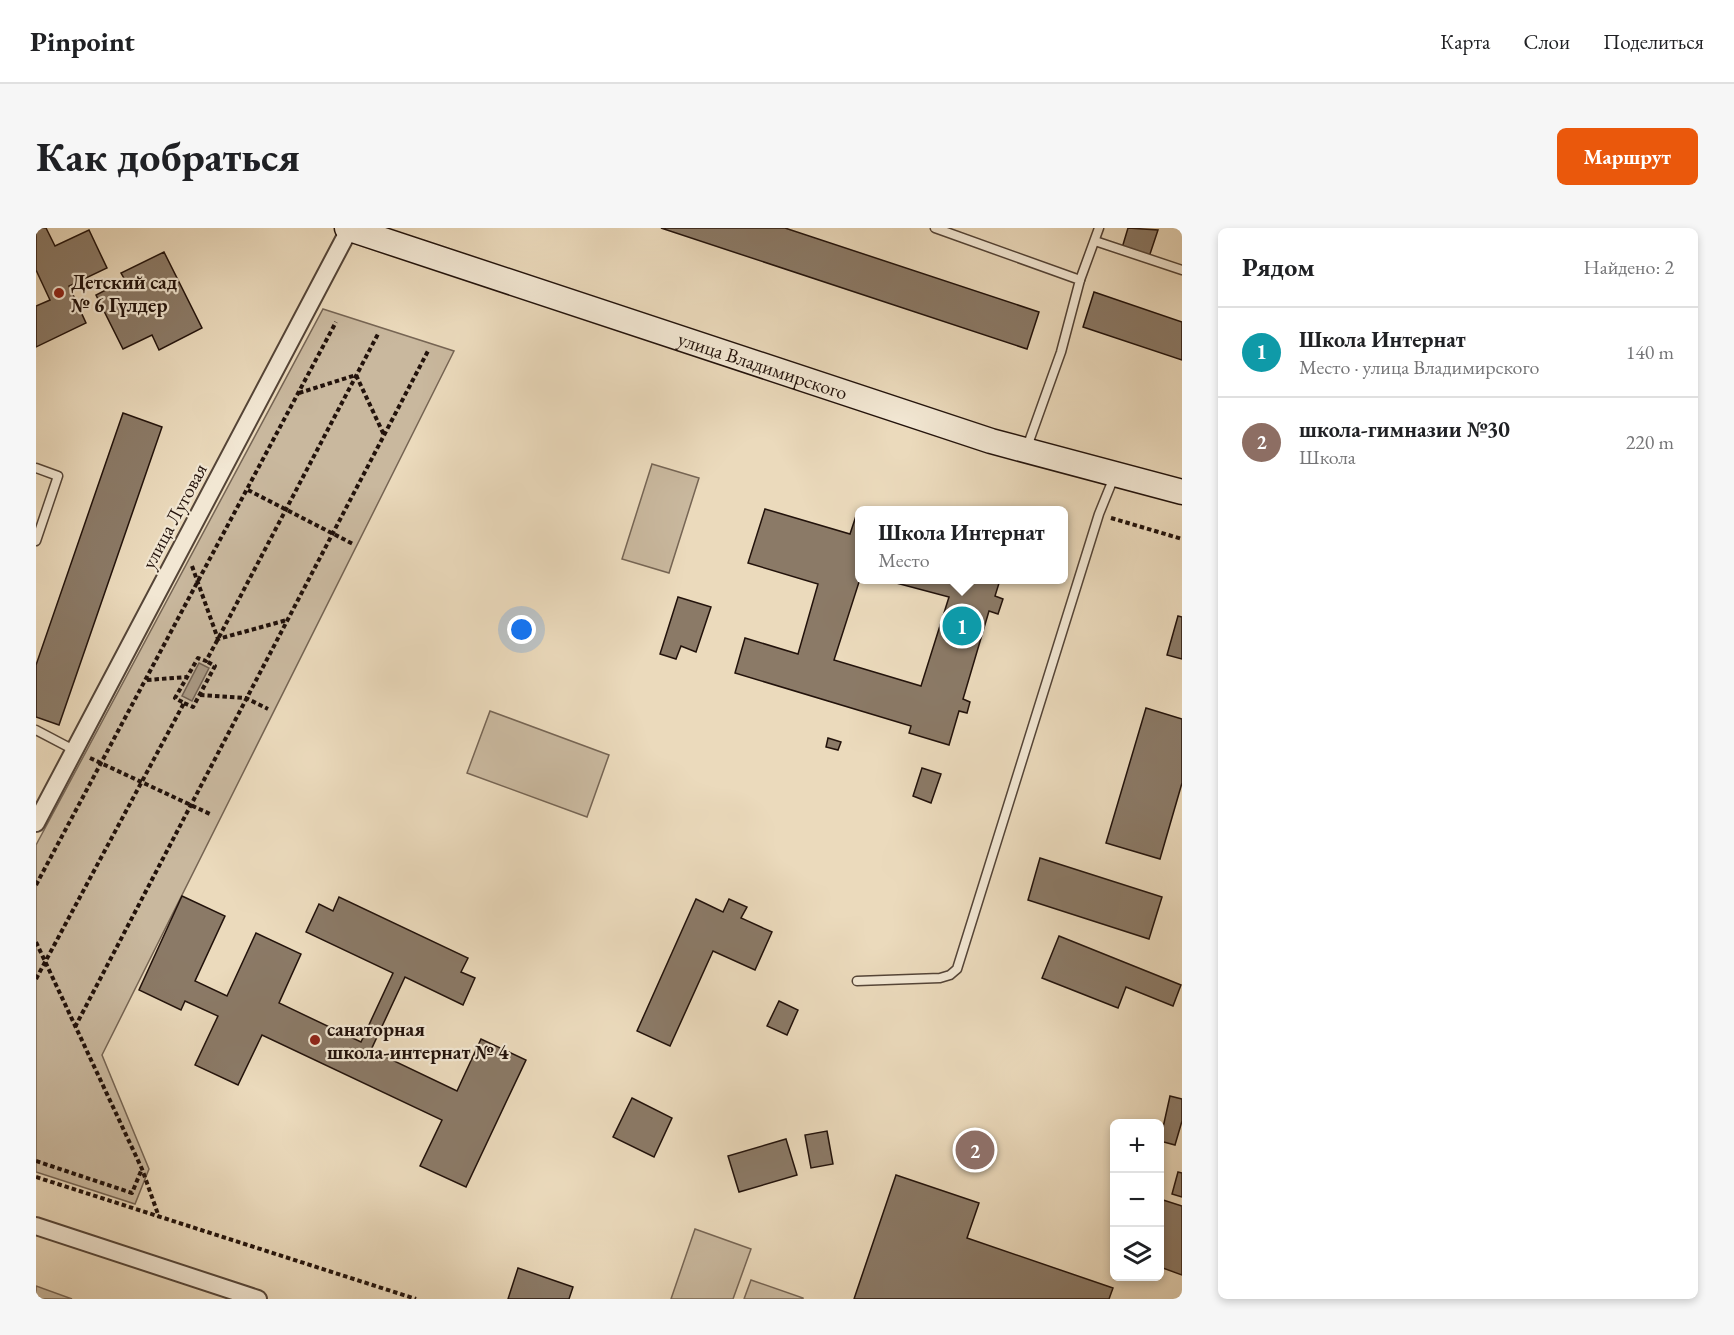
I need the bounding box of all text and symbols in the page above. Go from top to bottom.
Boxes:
text: Pinpoint [30,23,135,59]
text: Карта [1440,28,1490,55]
text: Слои [1523,28,1570,55]
text: Поделиться [1603,28,1704,55]
button: Маршрут [1557,128,1698,185]
text: Как добраться [36,129,300,184]
text: Рядом [1242,250,1315,284]
text: Найдено: 2 [1583,254,1674,280]
place label: Детский сад № 6 Гүлдер [71,269,178,318]
marker: Детский сад № 6 Гүлдер [52,286,66,300]
street label: улица Владимирского [675,325,851,406]
text: Школа Интернат [1299,325,1466,354]
text: 1 [1256,339,1267,365]
text: 140 m [1626,339,1674,365]
text: Место · улица Владимирского [1299,354,1539,380]
text: школа-гимназии №30 [1299,415,1510,444]
text: 2 [1256,429,1267,455]
text: 220 m [1626,429,1674,455]
text: Школа [1299,444,1356,470]
street label: улица Луговая [135,459,213,573]
popup [855,506,1068,584]
text: Школа Интернат [878,518,1045,547]
text: Место [878,547,930,573]
pin: 1 [942,604,982,648]
your location [507,615,536,644]
place label: санаторная школа-интернат № 4 [327,1016,509,1065]
marker: санаторная школа-интернат № 4 [308,1033,322,1047]
map controls [1110,1119,1164,1281]
button: + [1110,1119,1164,1173]
pin: 2 [956,1128,994,1172]
button: − [1110,1173,1164,1227]
button: layers [1110,1227,1164,1281]

